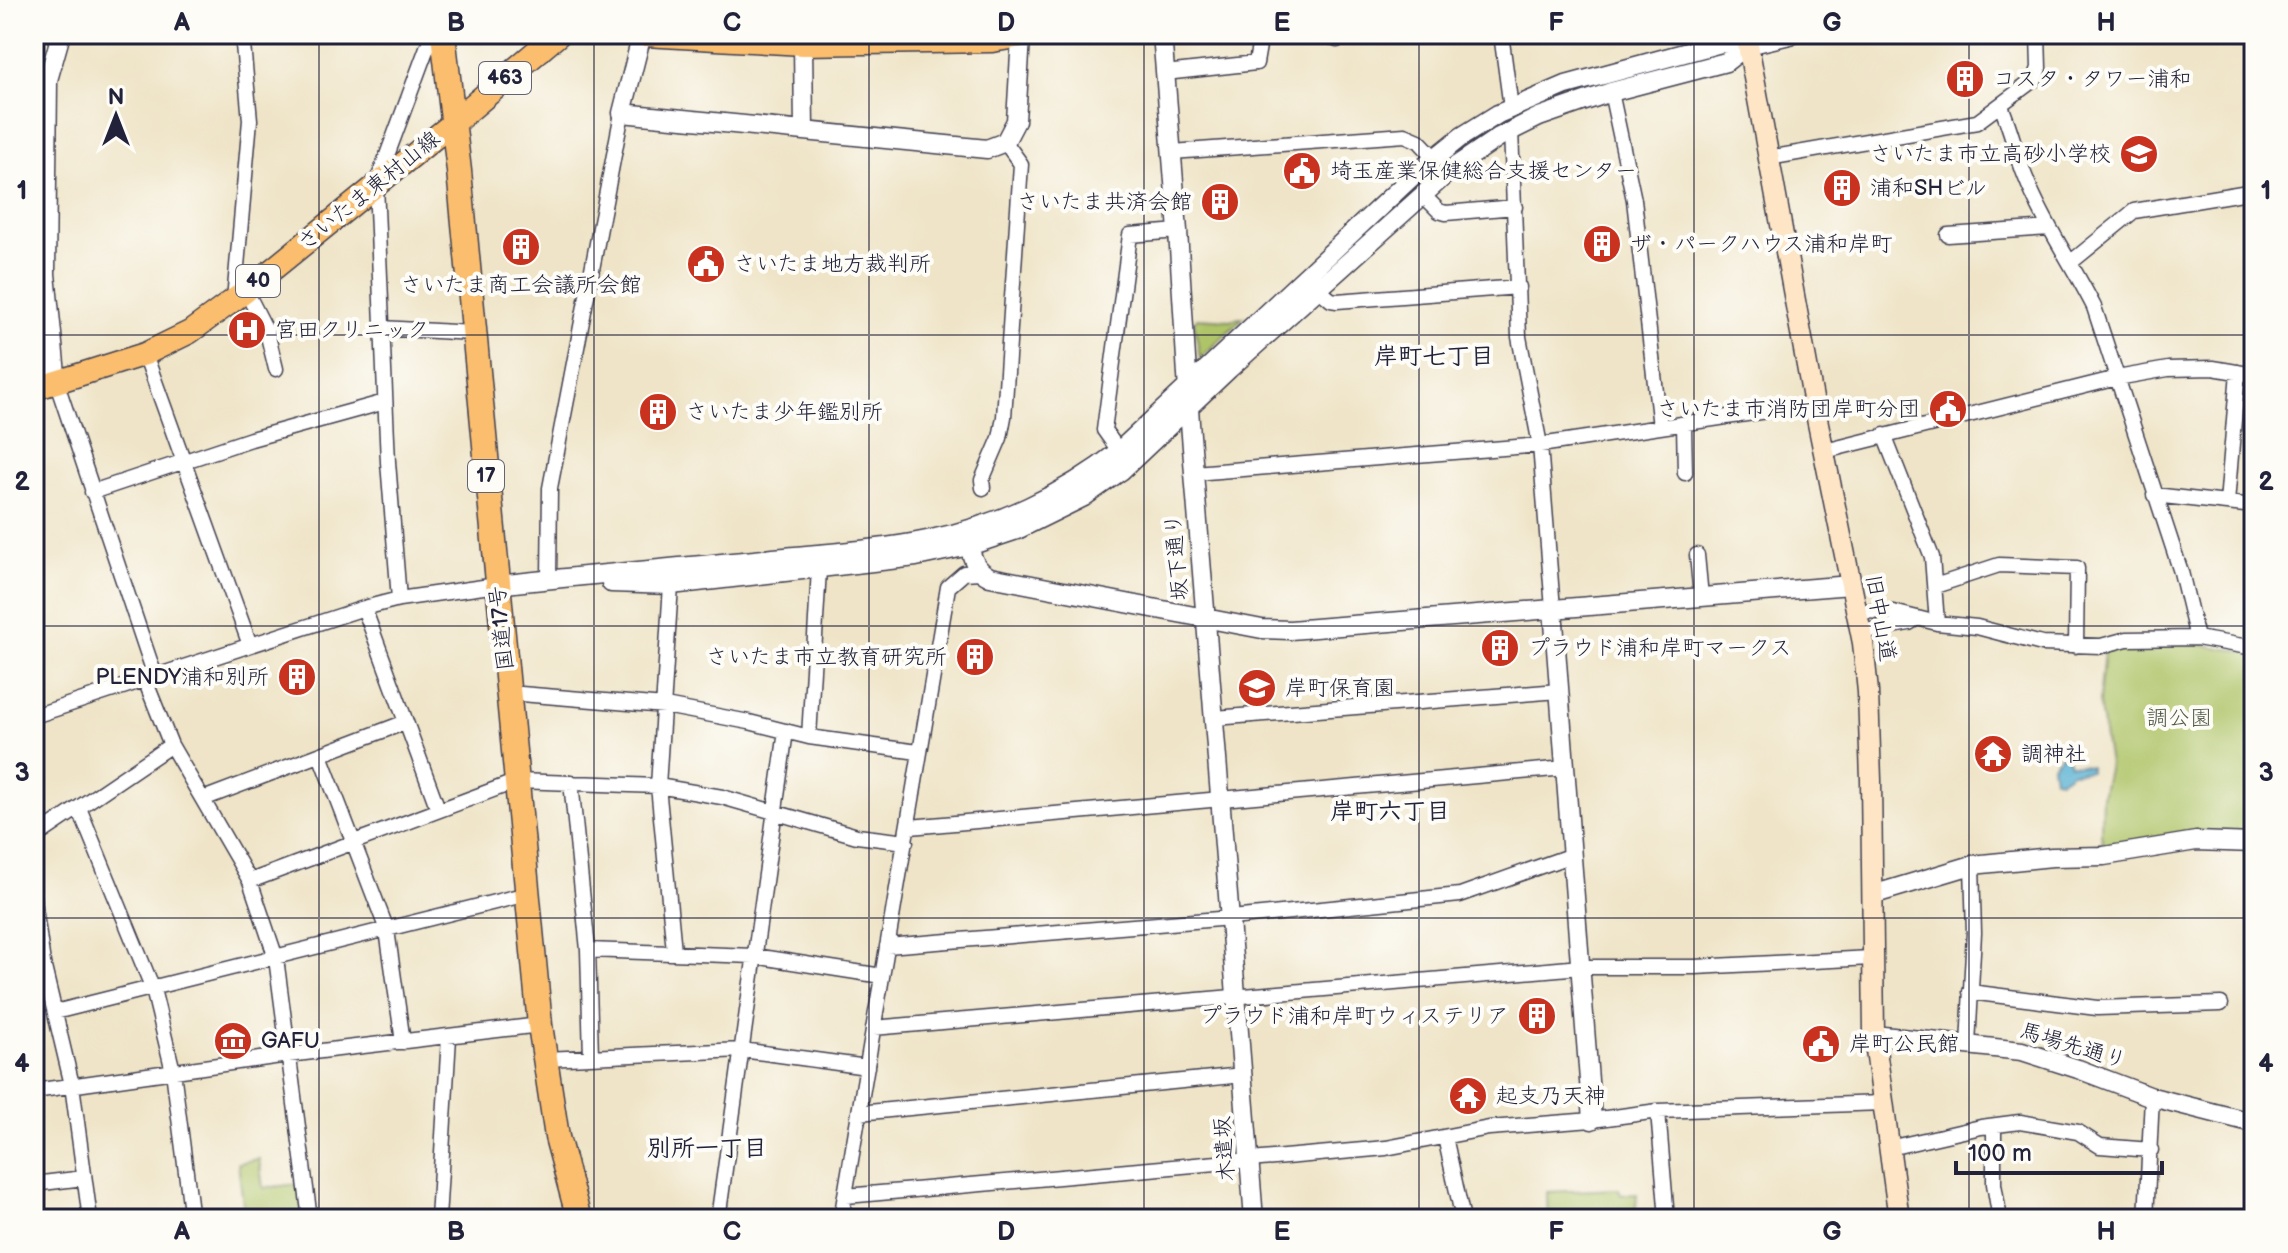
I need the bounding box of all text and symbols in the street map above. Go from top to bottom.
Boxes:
text: A [173,8,190,39]
text: B [447,8,465,39]
text: C [723,8,741,39]
text: D [997,8,1015,39]
text: E [1274,8,1291,39]
text: F [1548,8,1564,39]
text: G [1822,8,1842,39]
text: H [2096,8,2116,39]
building icon: コスタ・タワー浦和 [1944,58,1986,100]
road number: 463 [479,62,531,94]
place label: コスタ・タワー浦和 [1993,66,2191,93]
north arrow [76,76,156,156]
text: N [108,84,124,111]
street label: さいたま東村山線 [292,125,446,257]
school or university icon: さいたま市立高砂小学校 [2118,133,2160,175]
place label: さいたま市立高砂小学校 [1870,141,2111,168]
public building icon: 埼玉産業保健総合支援センター [1281,150,1323,192]
place label: 埼玉産業保健総合支援センター [1330,158,1637,185]
building icon: 浦和SHビル [1821,167,1863,209]
place label: 浦和SHビル [1870,175,1987,202]
text: 1 [17,176,27,207]
text: 1 [2261,176,2271,207]
building icon: さいたま共済会館 [1199,181,1241,223]
place label: さいたま共済会館 [1017,189,1192,216]
building icon: ザ・パークハウス浦和岸町 [1581,223,1623,265]
building icon: さいたま商工会議所会館 [500,226,542,268]
place label: ザ・パークハウス浦和岸町 [1630,231,1892,258]
public building icon: さいたま地方裁判所 [685,243,727,285]
place label: さいたま地方裁判所 [734,251,931,278]
road number: 40 [236,265,280,297]
place label: さいたま商工会議所会館 [400,272,642,299]
hospital icon: 宮田クリニック [226,309,268,351]
place label: 宮田クリニック [275,317,429,344]
district label: 岸町七丁目 [1374,342,1494,371]
public building icon: さいたま市消防団岸町分団 [1927,388,1969,430]
building icon: さいたま少年鑑別所 [637,391,679,433]
place label: さいたま市消防団岸町分団 [1657,396,1920,423]
place label: さいたま少年鑑別所 [686,399,883,426]
road number: 17 [468,460,504,492]
text: 2 [14,467,30,498]
text: 2 [2258,467,2274,498]
street label: 坂下通り [1160,512,1194,602]
street label: 旧中山道 [1859,572,1901,664]
street label: 国道17号 [484,584,520,672]
building icon: プラウド浦和岸町マークス [1479,627,1521,669]
place label: プラウド浦和岸町マークス [1528,635,1792,662]
building icon: さいたま市立教育研究所 [954,636,996,678]
place label: さいたま市立教育研究所 [706,644,947,671]
building icon: PLENDY浦和別所 [276,656,318,698]
place label: PLENDY浦和別所 [96,664,269,691]
school or university icon: 岸町保育園 [1236,667,1278,709]
place label: 岸町保育園 [1285,675,1395,702]
park label: 調公園 [2146,705,2212,732]
temple icon: 調神社 [1972,733,2014,775]
place label: 調神社 [2021,741,2087,768]
text: 3 [14,758,30,789]
text: 3 [2258,758,2274,789]
district label: 岸町六丁目 [1330,797,1450,826]
building icon: プラウド浦和岸町ウィステリア [1516,995,1558,1037]
place label: プラウド浦和岸町ウィステリア [1200,1003,1509,1030]
street label: 馬場先通り [2016,1017,2130,1075]
museum icon: GAFU [212,1020,254,1062]
public building icon: 岸町公民館 [1800,1023,1842,1065]
place label: GAFU [261,1028,320,1055]
place label: 岸町公民館 [1849,1031,1959,1058]
text: 4 [14,1049,30,1080]
text: 4 [2258,1049,2274,1080]
temple icon: 起支乃天神 [1447,1075,1489,1117]
place label: 起支乃天神 [1496,1083,1606,1110]
street label: 木遣坂 [1209,1115,1241,1183]
scale bar [1956,1125,2162,1175]
district label: 別所一丁目 [647,1134,767,1163]
text: 100 m [1968,1139,2032,1168]
text: A [173,1217,190,1248]
text: B [447,1217,465,1248]
text: C [723,1217,741,1248]
text: D [997,1217,1015,1248]
text: E [1274,1217,1291,1248]
text: F [1548,1217,1564,1248]
text: G [1822,1217,1842,1248]
text: H [2096,1217,2116,1248]

